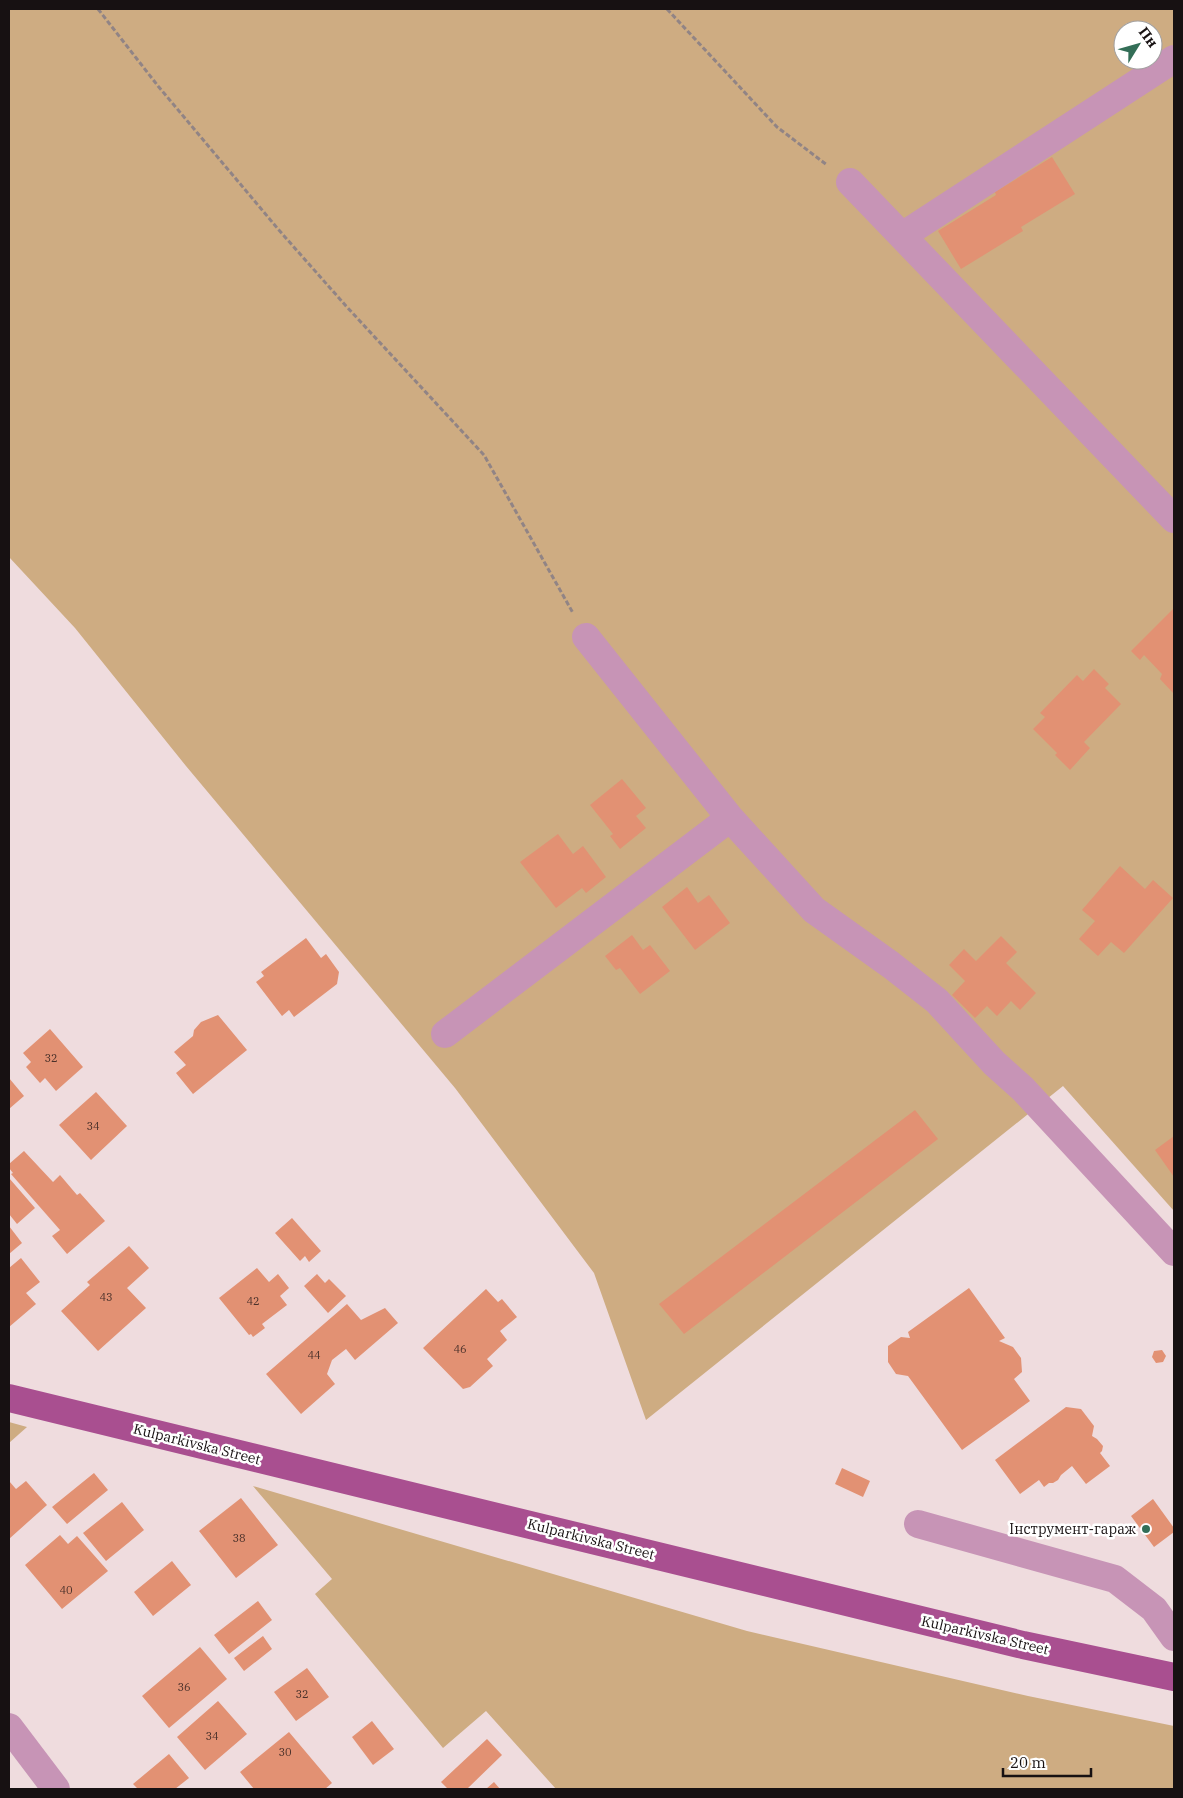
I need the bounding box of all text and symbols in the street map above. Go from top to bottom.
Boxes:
north arrow [1113,20,1163,70]
text: Пн [1135,23,1162,51]
house number: 32 [44,1051,58,1065]
house number: 34 [86,1119,100,1133]
house number: 43 [99,1290,113,1304]
house number: 42 [246,1294,260,1308]
house number: 46 [453,1342,467,1356]
house number: 44 [307,1348,321,1362]
street label: Kulparkivska Street [132,1420,262,1469]
street label: Kulparkivska Street [526,1515,656,1564]
place label: Інструмент-гараж [1009,1520,1136,1538]
marker: Інструмент-гараж [1140,1523,1152,1535]
house number: 38 [232,1531,246,1545]
house number: 40 [59,1583,73,1597]
street label: Kulparkivska Street [920,1612,1051,1658]
house number: 36 [177,1680,191,1694]
house number: 32 [295,1687,309,1701]
house number: 34 [205,1729,219,1743]
house number: 30 [278,1745,292,1759]
scale bar [1003,1746,1090,1778]
text: 20 m [1010,1753,1046,1772]

